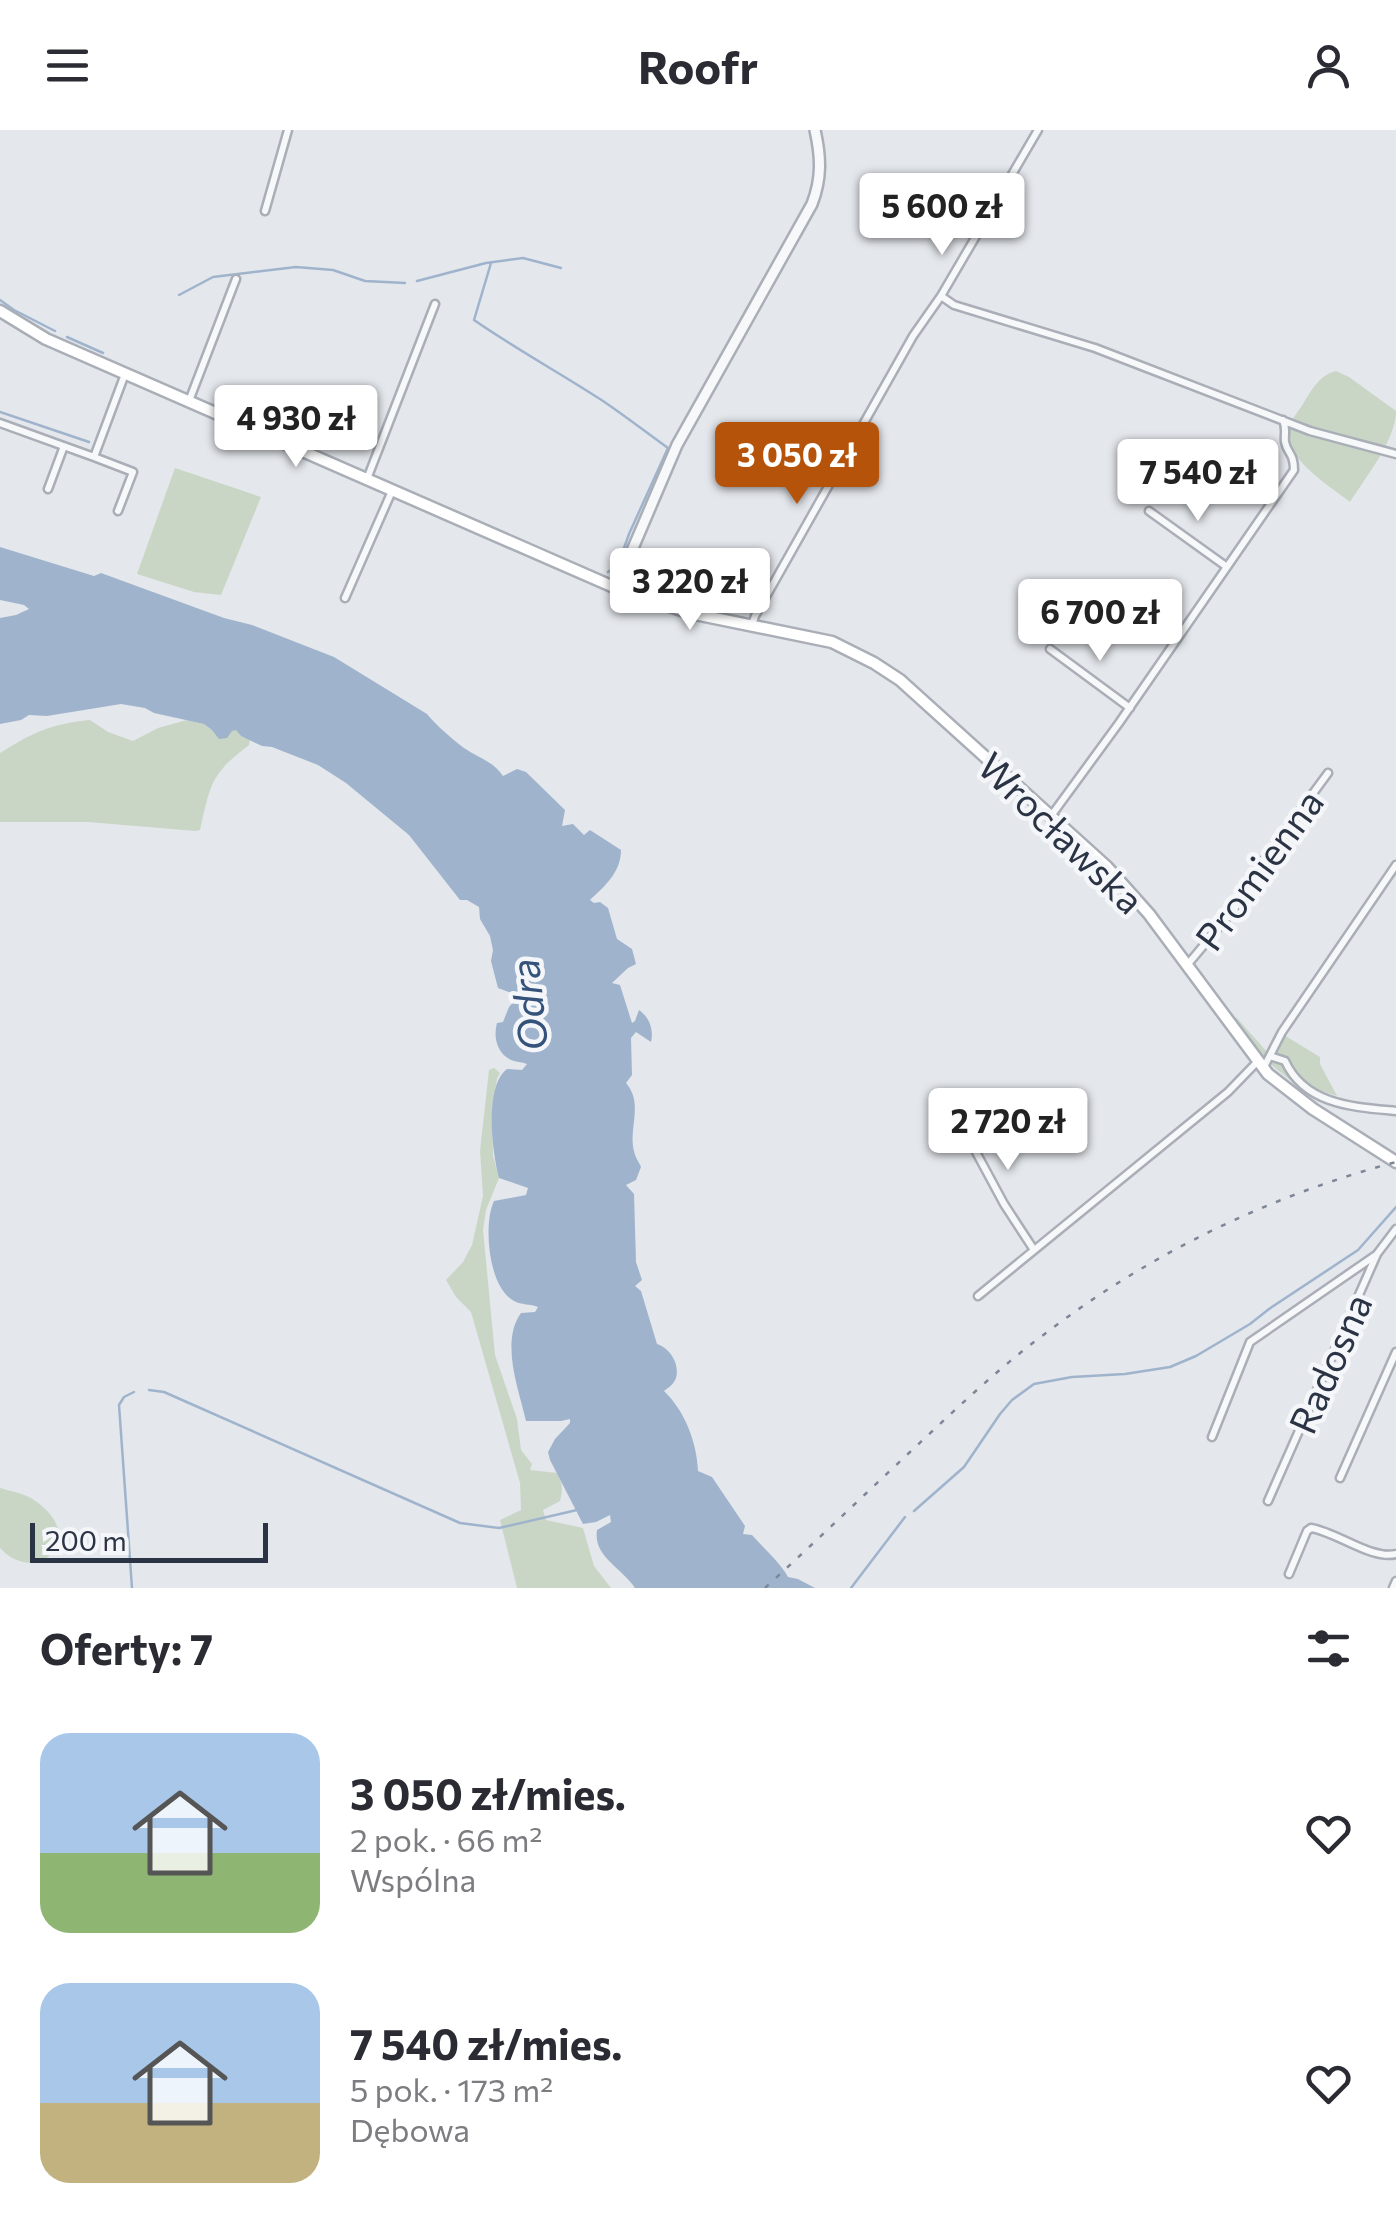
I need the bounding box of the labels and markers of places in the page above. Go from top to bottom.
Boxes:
pin: 5 600 zł [839,173,1045,258]
pin: 4 930 zł [193,385,399,470]
pin: 3 050 zł [694,422,900,507]
pin: 7 540 zł [1095,439,1301,524]
pin: 3 220 zł [587,548,793,633]
pin: 6 700 zł [997,579,1203,664]
pin: 2 720 zł [905,1088,1111,1173]

